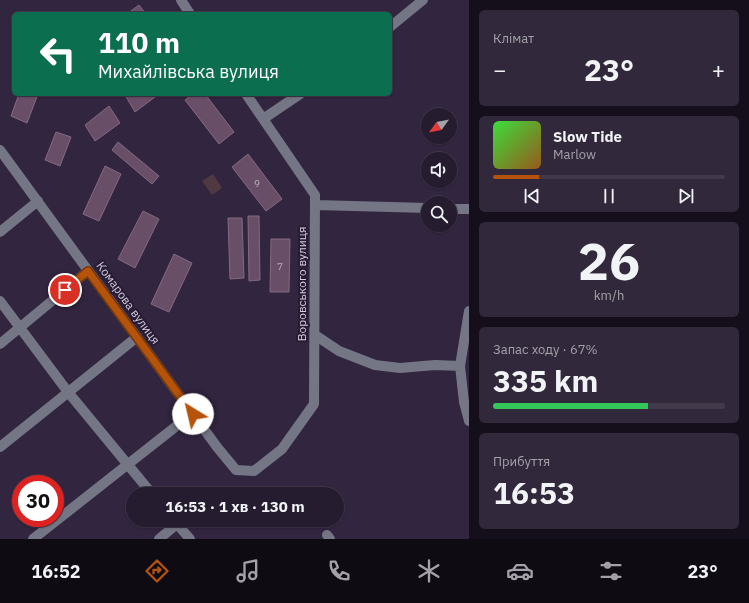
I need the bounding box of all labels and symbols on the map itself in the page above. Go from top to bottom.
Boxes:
north arrow [421,108,457,144]
house number: 9 [254,177,260,190]
street label: Воровського вулиця [294,227,309,341]
street label: Комарова вулиця [93,258,163,347]
house number: 7 [277,260,283,273]
pin [48,273,82,307]
position arrow [172,393,214,435]
speed limit sign: 30 [12,475,64,527]

